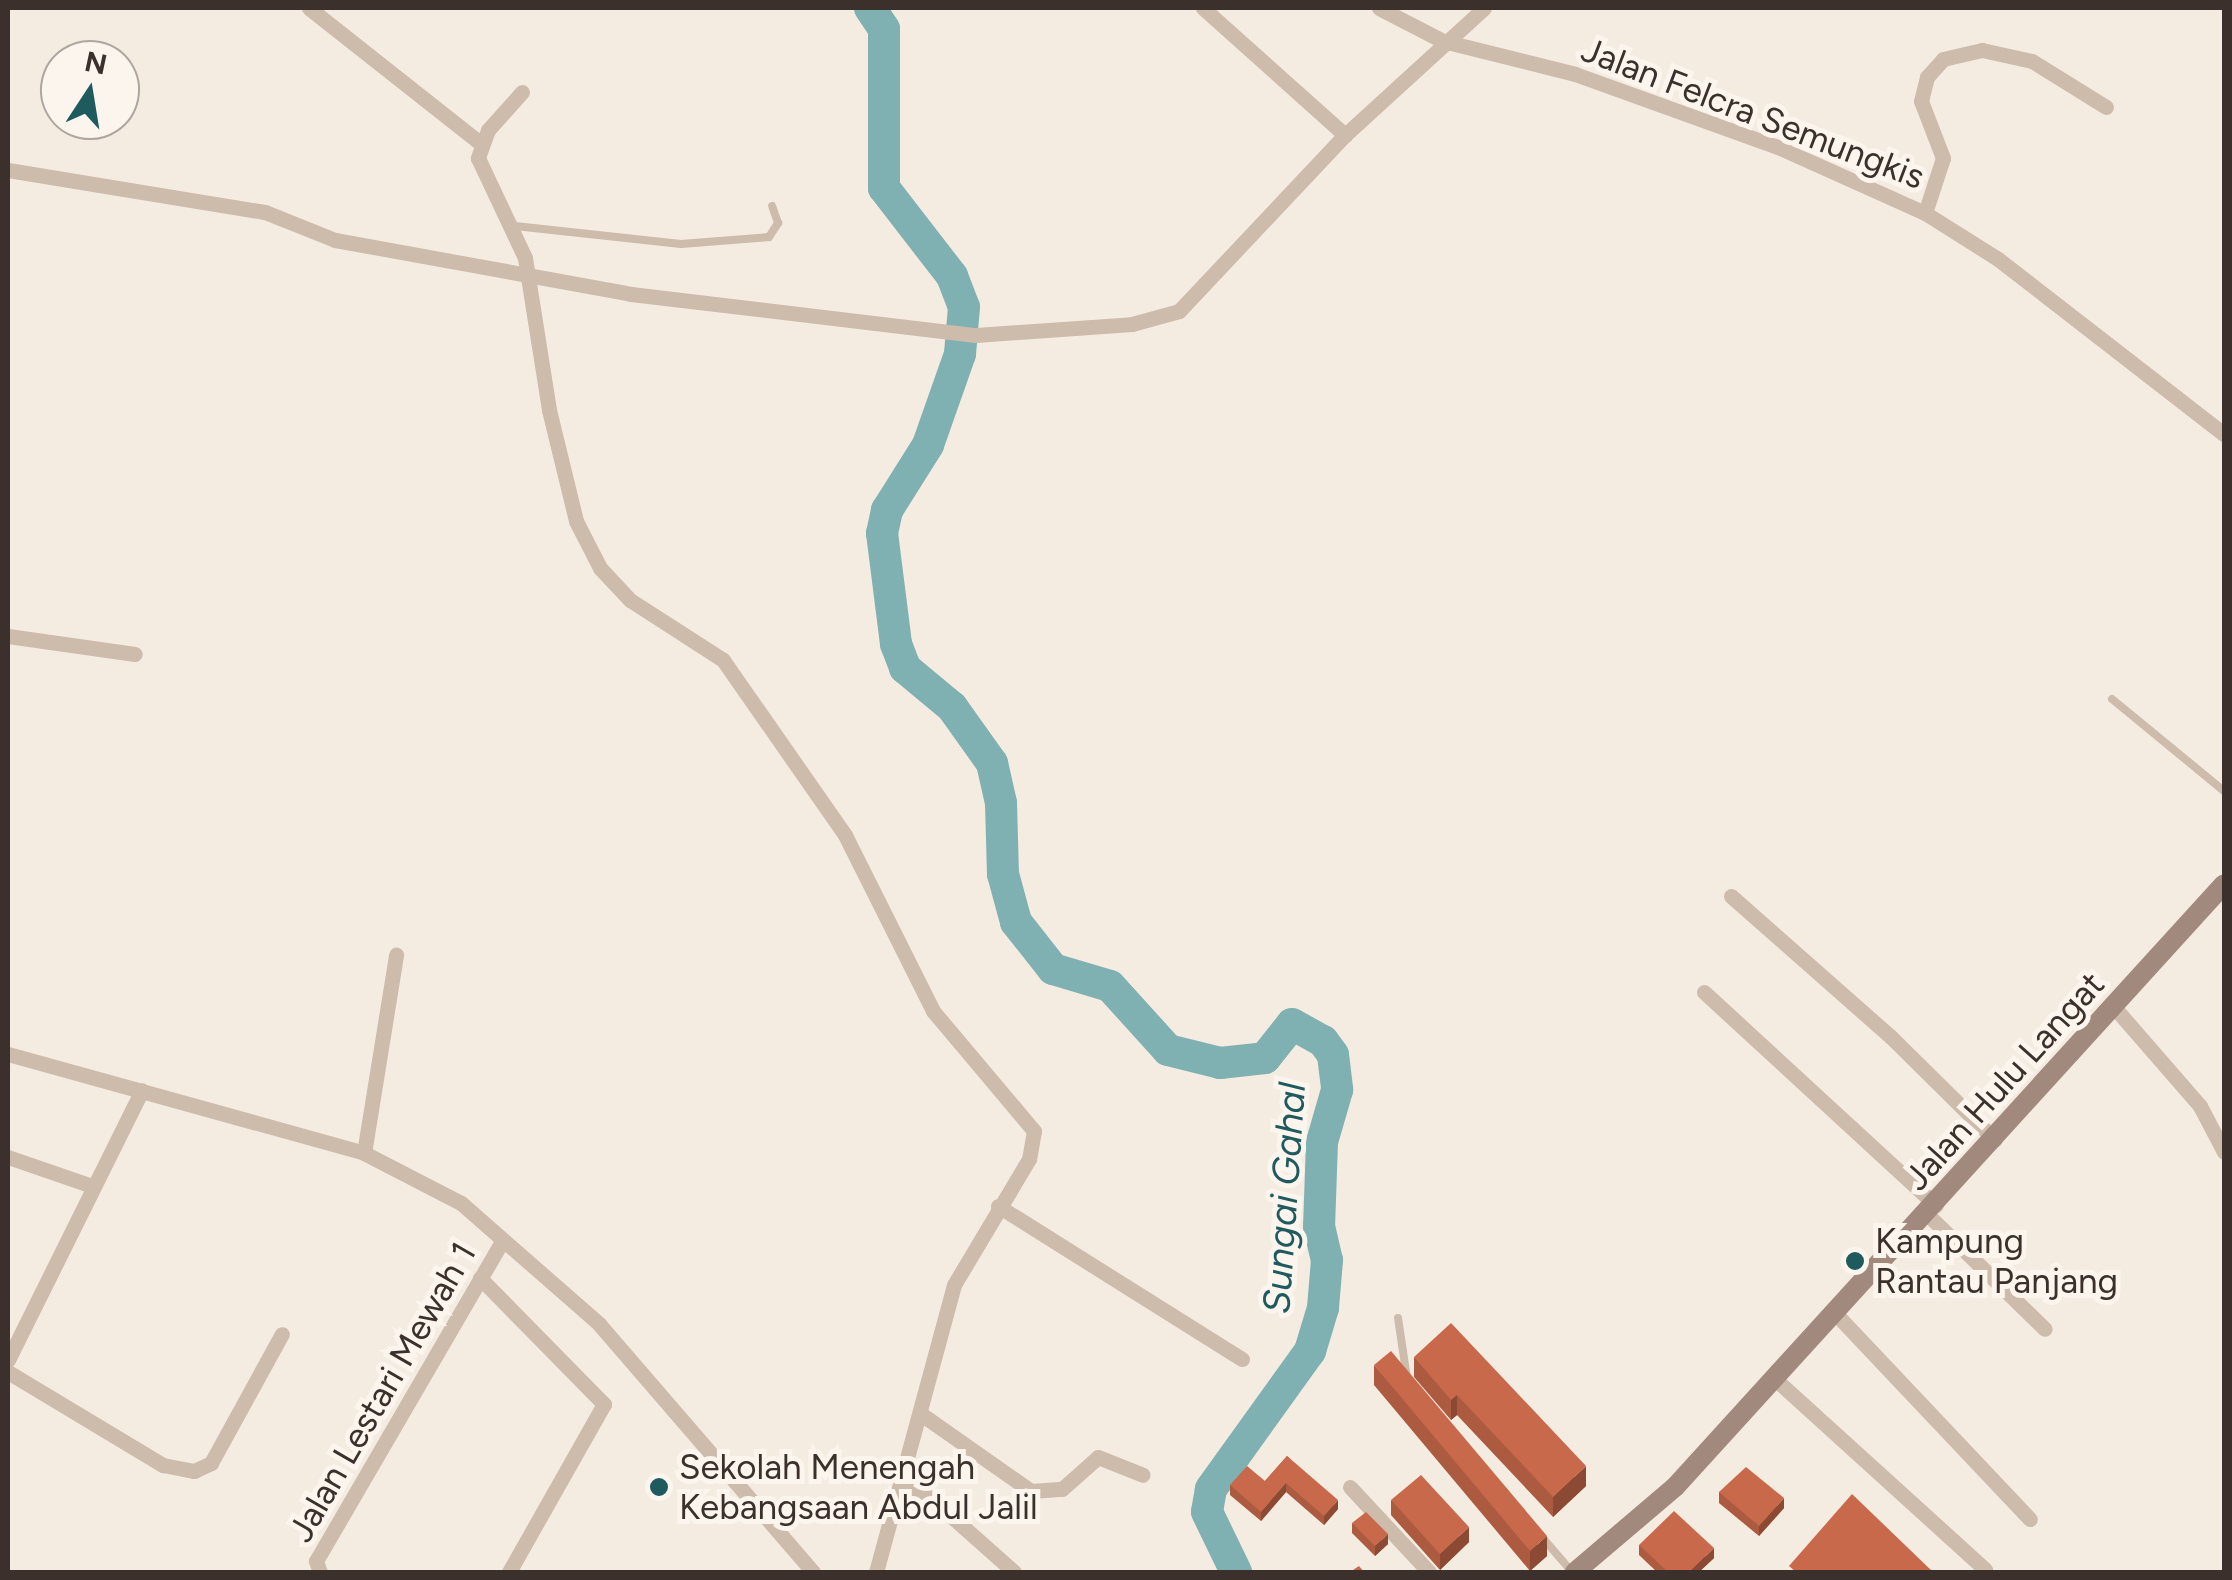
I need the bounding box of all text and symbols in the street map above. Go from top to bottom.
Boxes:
street label: Jalan Felcra Semungkis [1576,28,1930,198]
north arrow [40,40,140,140]
text: N [82,44,110,81]
street label: Jalan Hulu Langat [1895,963,2113,1199]
water label: Sungai Gahal [1254,1081,1316,1315]
place label: Kampung Rantau Panjang [1875,1220,2118,1302]
street label: Jalan Lestari Mewah 1 [279,1235,485,1549]
marker: Kampung Rantau Panjang [1844,1250,1866,1272]
place label: Sekolah Menengah Kebangsaan Abdul Jalil [679,1446,1038,1528]
marker: Sekolah Menengah Kebangsaan Abdul Jalil [648,1476,670,1498]

